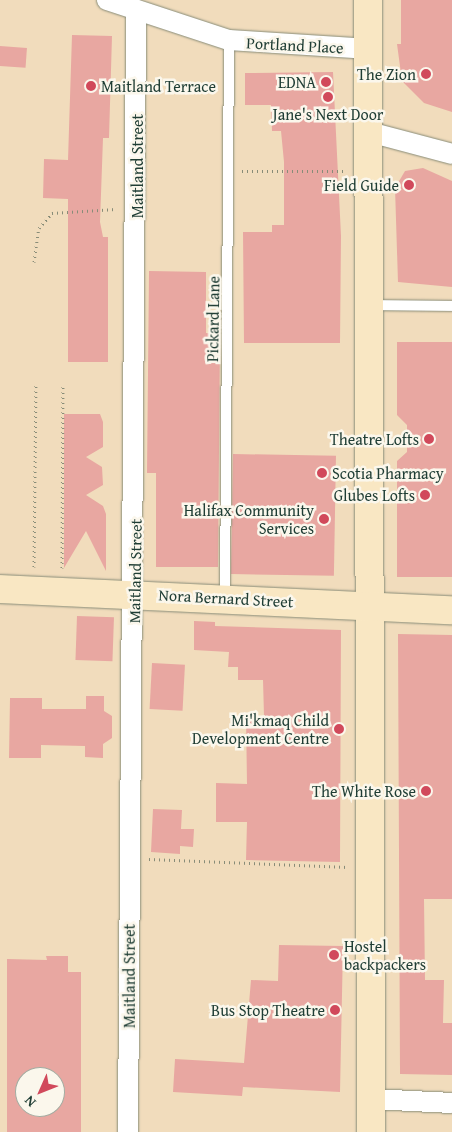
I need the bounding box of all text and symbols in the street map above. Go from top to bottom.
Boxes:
street label: Portland Place [246,33,344,57]
place label: The Zion [357,64,416,84]
marker: The Zion [420,68,432,80]
place label: EDNA [278,72,316,92]
place label: Maitland Terrace [101,76,216,96]
marker: EDNA [320,76,332,88]
marker: Maitland Terrace [85,80,97,92]
marker: Jane's Next Door [322,91,334,103]
place label: Jane's Next Door [273,104,383,124]
street label: Maitland Street [127,114,147,218]
place label: Field Guide [324,175,399,195]
marker: Field Guide [403,179,415,191]
street label: Pickard Lane [203,276,223,362]
place label: Theatre Lofts [330,429,419,449]
marker: Theatre Lofts [423,433,435,445]
place label: Scotia Pharmacy [332,463,444,483]
marker: Scotia Pharmacy [316,467,328,479]
place label: Glubes Lofts [334,485,415,505]
marker: Glubes Lofts [419,489,431,501]
place label: Halifax Community Services [184,500,314,538]
marker: Halifax Community Services [318,513,330,525]
street label: Maitland Street [124,519,146,623]
street label: Nora Bernard Street [158,585,294,611]
place label: Mi'kmaq Child Development Centre [192,710,329,748]
marker: Mi'kmaq Child Development Centre [333,723,345,735]
place label: The White Rose [312,781,416,801]
marker: The White Rose [420,785,432,797]
street label: Maitland Street [119,924,139,1028]
place label: Hostel backpackers [344,936,426,974]
marker: Hostel backpackers [328,949,340,961]
place label: Bus Stop Theatre [211,1000,325,1020]
marker: Bus Stop Theatre [329,1004,341,1016]
north arrow [15,1067,65,1117]
text: N [19,1091,40,1112]

